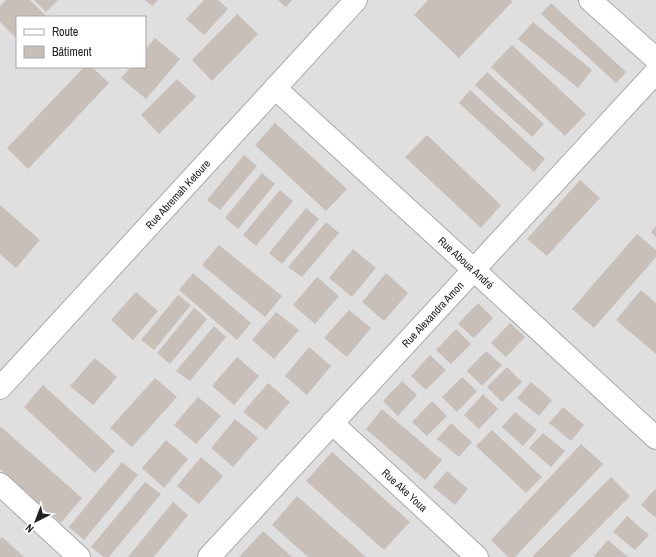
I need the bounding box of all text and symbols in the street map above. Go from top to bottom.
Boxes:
legend [16,16,146,68]
text: Route [52,24,78,40]
text: Bâtiment [52,44,92,60]
street label: Rue Abremah Ketoure [142,157,213,232]
street label: Rue Aboua André [435,234,497,292]
street label: Rue Alexandra Amon [399,278,467,350]
street label: Rue Ake Youa [379,466,430,515]
north arrow [16,501,56,541]
text: N [22,521,36,536]

